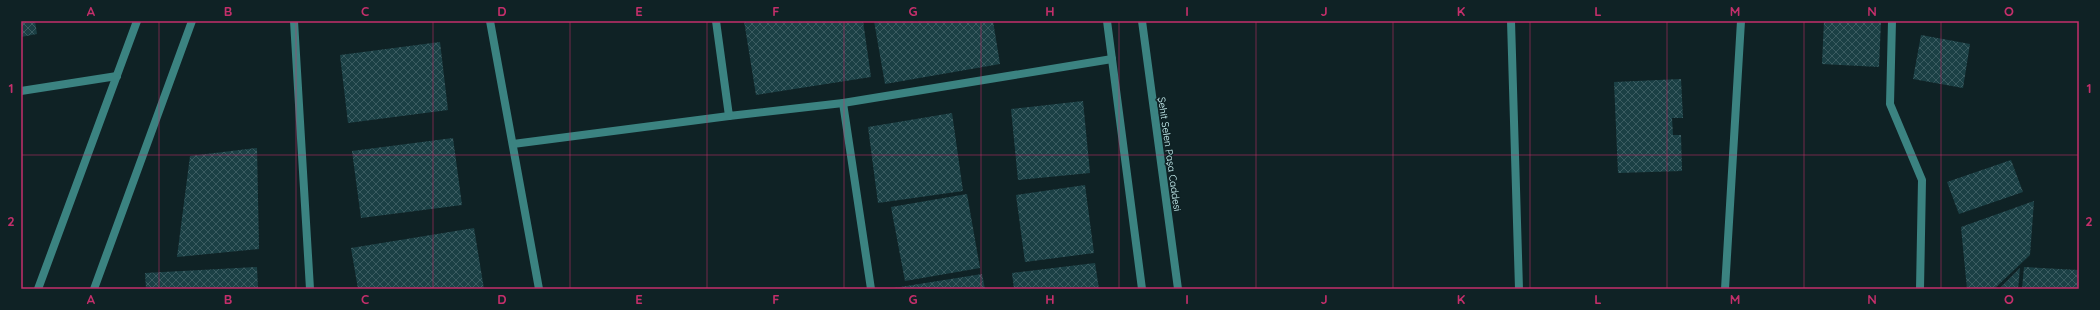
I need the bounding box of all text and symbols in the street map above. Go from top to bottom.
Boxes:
text: A [87,3,96,19]
text: B [224,3,232,19]
text: C [361,3,369,19]
text: D [497,3,507,19]
text: E [635,3,643,19]
text: F [772,3,780,19]
text: G [908,3,918,19]
text: H [1045,3,1055,19]
text: I [1185,3,1189,19]
text: J [1320,3,1328,19]
text: K [1457,3,1466,19]
text: L [1594,3,1602,19]
text: M [1730,3,1740,19]
text: N [1867,3,1877,19]
text: O [2004,3,2014,19]
text: 1 [8,80,14,96]
text: 1 [2086,80,2092,96]
street label: Şehit Selen Paşa Caddesi [1155,96,1184,212]
text: 2 [7,213,15,229]
text: 2 [2085,213,2093,229]
text: A [87,291,96,307]
text: B [224,291,232,307]
text: C [361,291,369,307]
text: D [497,291,507,307]
text: E [635,291,643,307]
text: F [772,291,780,307]
text: G [908,291,918,307]
text: H [1045,291,1055,307]
text: I [1185,291,1189,307]
text: J [1320,291,1328,307]
text: K [1457,291,1466,307]
text: L [1594,291,1602,307]
text: M [1730,291,1740,307]
text: N [1867,291,1877,307]
text: O [2004,291,2014,307]

